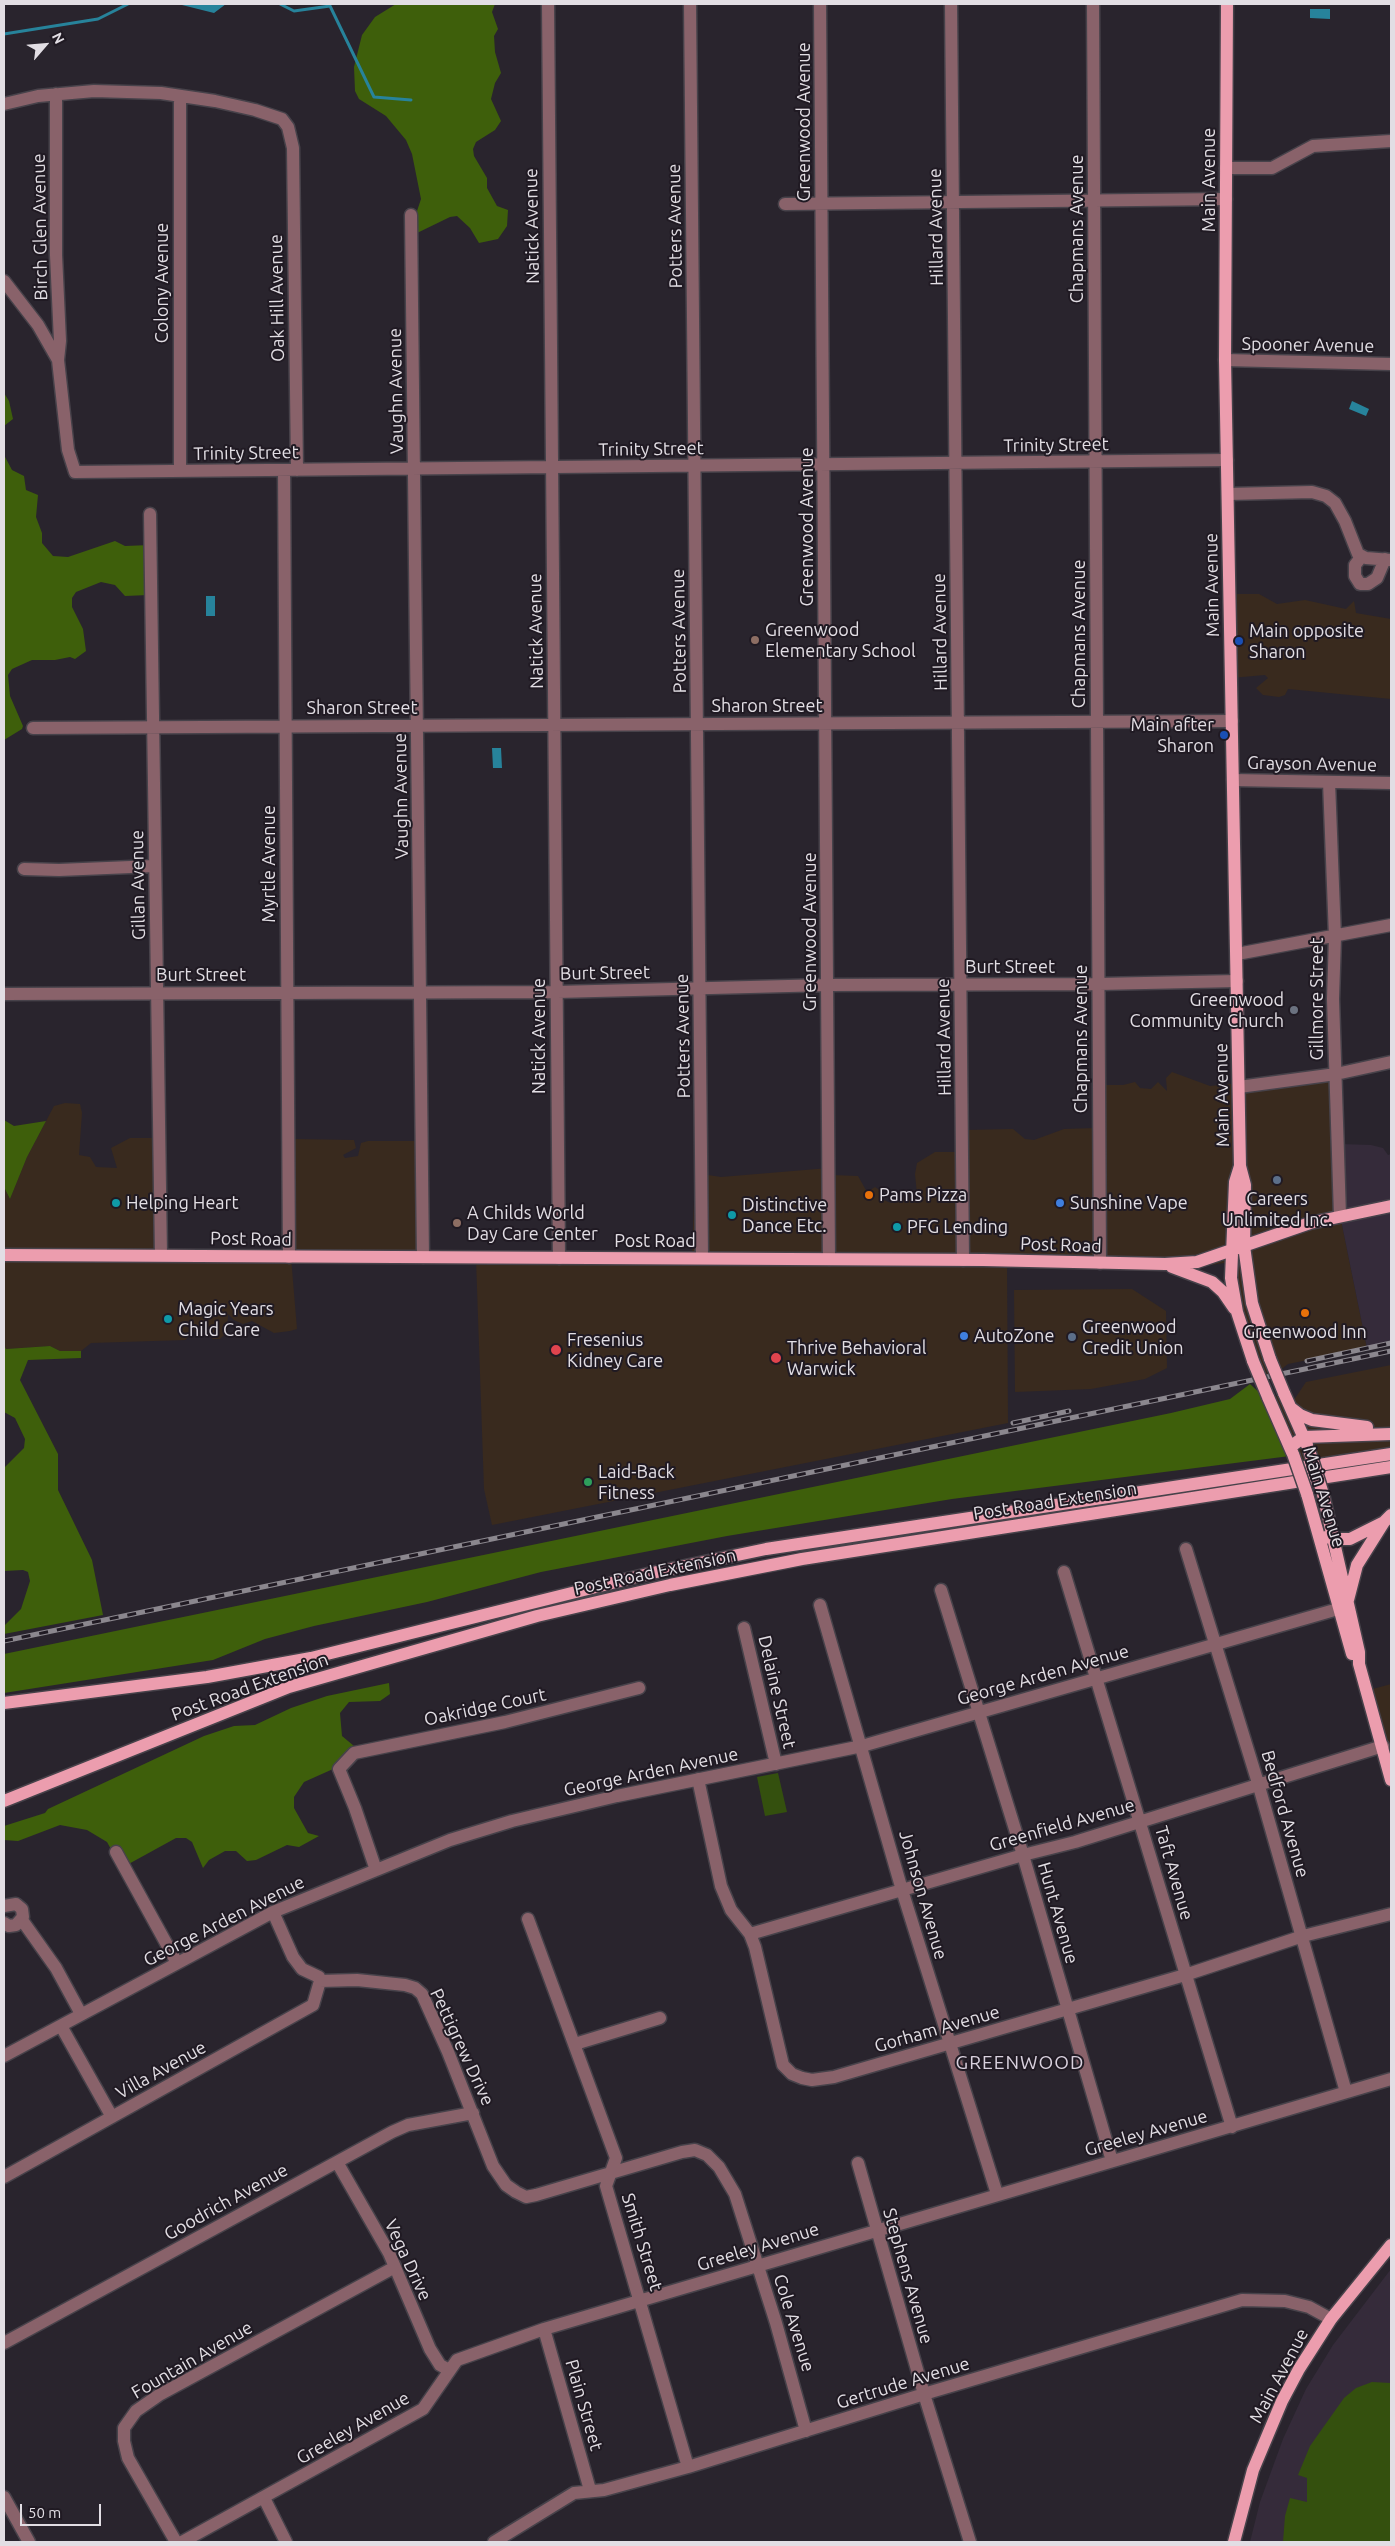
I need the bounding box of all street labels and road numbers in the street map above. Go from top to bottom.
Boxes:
street label: Greenwood Avenue [793,42,815,202]
street label: Main Avenue [1198,128,1220,232]
street label: Birch Glen Avenue [28,153,52,301]
street label: Chapmans Avenue [1066,155,1088,303]
street label: Potters Avenue [663,164,687,288]
street label: Natick Avenue [520,168,544,284]
street label: Hillard Avenue [924,168,948,286]
street label: Colony Avenue [151,223,173,343]
street label: Oak Hill Avenue [265,234,289,362]
street label: Vaughn Avenue [384,328,408,454]
street label: Spooner Avenue [1241,333,1375,357]
street label: Trinity Street [1003,433,1109,457]
street label: Trinity Street [598,437,704,461]
street label: Trinity Street [193,441,299,465]
street label: Greenwood Avenue [796,447,818,607]
street label: Main Avenue [1200,533,1224,637]
street label: Chapmans Avenue [1068,560,1090,708]
street label: Potters Avenue [667,569,691,693]
street label: Natick Avenue [524,573,548,689]
street label: Hillard Avenue [928,573,952,691]
street label: Sharon Street [712,695,822,717]
street label: Sharon Street [307,697,417,719]
street label: Vaughn Avenue [389,733,413,859]
street label: Grayson Avenue [1247,752,1377,776]
street label: Myrtle Avenue [258,805,280,923]
street label: Gillan Avenue [126,830,150,940]
street label: Greenwood Avenue [799,852,821,1012]
street label: Gillmore Street [1306,938,1328,1060]
street label: Burt Street [965,956,1055,978]
street label: Burt Street [560,961,650,985]
street label: Burt Street [156,964,246,986]
street label: Chapmans Avenue [1070,965,1092,1113]
street label: Potters Avenue [671,974,695,1098]
street label: Natick Avenue [528,978,550,1094]
street label: Hillard Avenue [932,978,956,1096]
street label: Main Avenue [1210,1043,1234,1147]
street label: Post Road [210,1227,292,1251]
street label: Post Road [614,1230,696,1252]
street label: Post Road [1020,1233,1102,1257]
street label: Main Avenue [1298,1444,1350,1550]
street label: Post Road Extension [972,1477,1138,1525]
street label: Post Road Extension [572,1544,738,1600]
street label: Delaine Street [753,1633,801,1751]
street label: George Arden Avenue [955,1640,1131,1710]
street label: Post Road Extension [169,1649,331,1725]
street label: Oakridge Court [422,1684,548,1730]
street label: George Arden Avenue [562,1743,740,1801]
street label: Bedford Avenue [1257,1748,1313,1880]
street label: Greenfield Avenue [987,1794,1137,1856]
street label: Taft Avenue [1150,1823,1198,1923]
street label: Johnson Avenue [894,1828,952,1962]
street label: Hunt Avenue [1033,1860,1083,1966]
street label: George Arden Avenue [140,1871,308,1971]
street label: Pettigrew Drive [425,1985,499,2109]
street label: Gorham Avenue [872,2001,1002,2057]
street label: Villa Avenue [112,2036,210,2104]
street label: Greeley Avenue [1082,2105,1210,2161]
street label: Goodrich Avenue [160,2159,292,2245]
street label: Smith Street [617,2191,667,2293]
street label: Stephens Avenue [878,2206,938,2346]
street label: Vega Drive [380,2216,436,2304]
street label: Greeley Avenue [694,2218,822,2276]
street label: Cole Avenue [769,2272,819,2374]
street label: Fountain Avenue [128,2317,256,2403]
street label: Main Avenue [1245,2325,1313,2427]
street label: Gertrude Avenue [834,2352,972,2414]
street label: Plain Street [561,2357,607,2453]
street label: Greeley Avenue [293,2387,413,2469]

